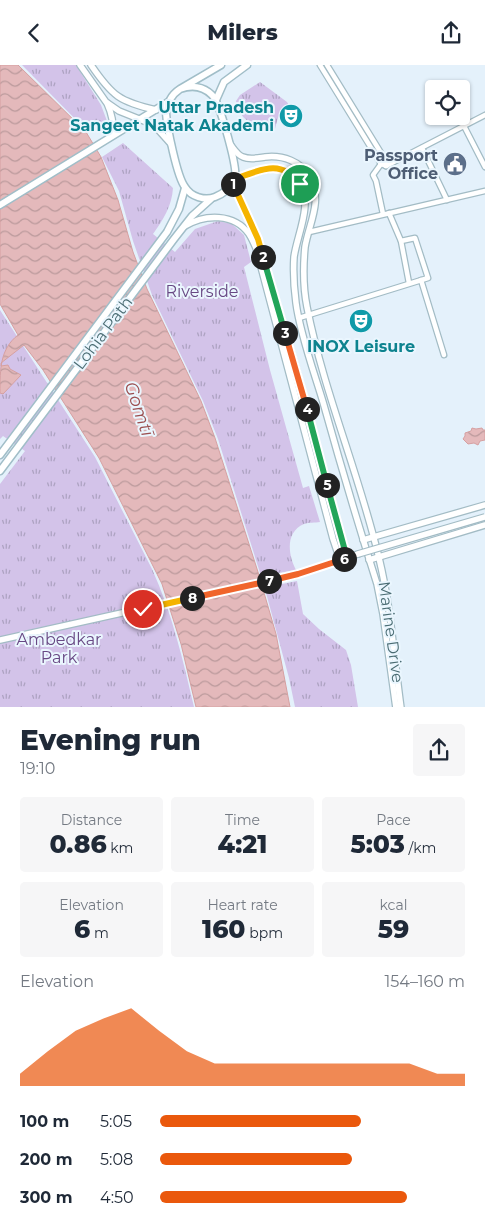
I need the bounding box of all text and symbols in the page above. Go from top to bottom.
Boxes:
icon: back [20,19,48,47]
text: Milers [207,19,278,46]
icon: share [437,19,465,47]
map controls [425,80,470,125]
button: locate [425,80,470,125]
place label: Uttar Pradesh Sangeet Natak Akademi [70,98,274,135]
theatre icon: Uttar Pradesh Sangeet Natak Akademi [278,103,304,129]
place label: Passport Office [364,146,438,183]
public building icon: Passport Office [442,151,468,177]
pin [279,163,321,205]
icon: arrive [286,170,314,198]
pin: 1 [220,171,246,197]
text: 1 [231,175,236,193]
pin: 2 [250,245,276,269]
text: 2 [259,248,268,266]
park label: Riverside [166,282,238,301]
street label: Lohia Path [70,293,136,373]
theatre icon: INOX Leisure [348,308,374,334]
pin: 3 [272,321,298,345]
text: 3 [281,324,290,342]
place label: INOX Leisure [307,337,415,356]
water label: Gomtī [119,379,159,441]
pin: 4 [294,397,320,421]
text: 4 [303,400,312,418]
pin: 5 [314,473,340,497]
text: 5 [323,476,332,494]
pin: 6 [332,547,356,571]
text: 6 [340,550,349,568]
pin: 7 [256,569,282,593]
text: 7 [265,572,274,590]
street label: Marine Drive [375,580,407,684]
pin: 8 [180,585,204,611]
pin [122,588,164,630]
text: 8 [188,589,197,607]
icon: check [129,595,157,623]
park label: Ambedkar Park [16,630,102,667]
text: Evening run [20,723,201,757]
button: share [413,724,465,776]
text: 19:10 [20,759,55,778]
text: Distance [61,811,122,829]
text: Time [225,811,260,829]
text: Pace [376,811,411,829]
text: 0.86 [50,829,107,859]
text: 4:21 [218,829,267,859]
text: 5:03 [351,829,405,859]
text: km [107,839,133,857]
text: /km [405,839,436,857]
text: Elevation [59,896,124,914]
text: Heart rate [207,896,278,914]
text: kcal [380,896,407,914]
text: 6 [74,914,90,944]
text: 160 [202,914,245,944]
text: 59 [378,914,409,944]
text: m [90,924,109,942]
text: bpm [245,924,283,942]
text: Elevation [20,972,94,991]
text: 154–160 m [384,972,465,991]
text: 100 m [20,1112,69,1131]
text: 5:05 [100,1112,132,1131]
text: 200 m [20,1150,72,1169]
text: 5:08 [100,1150,133,1169]
text: 300 m [20,1188,73,1207]
text: 4:50 [100,1188,134,1207]

